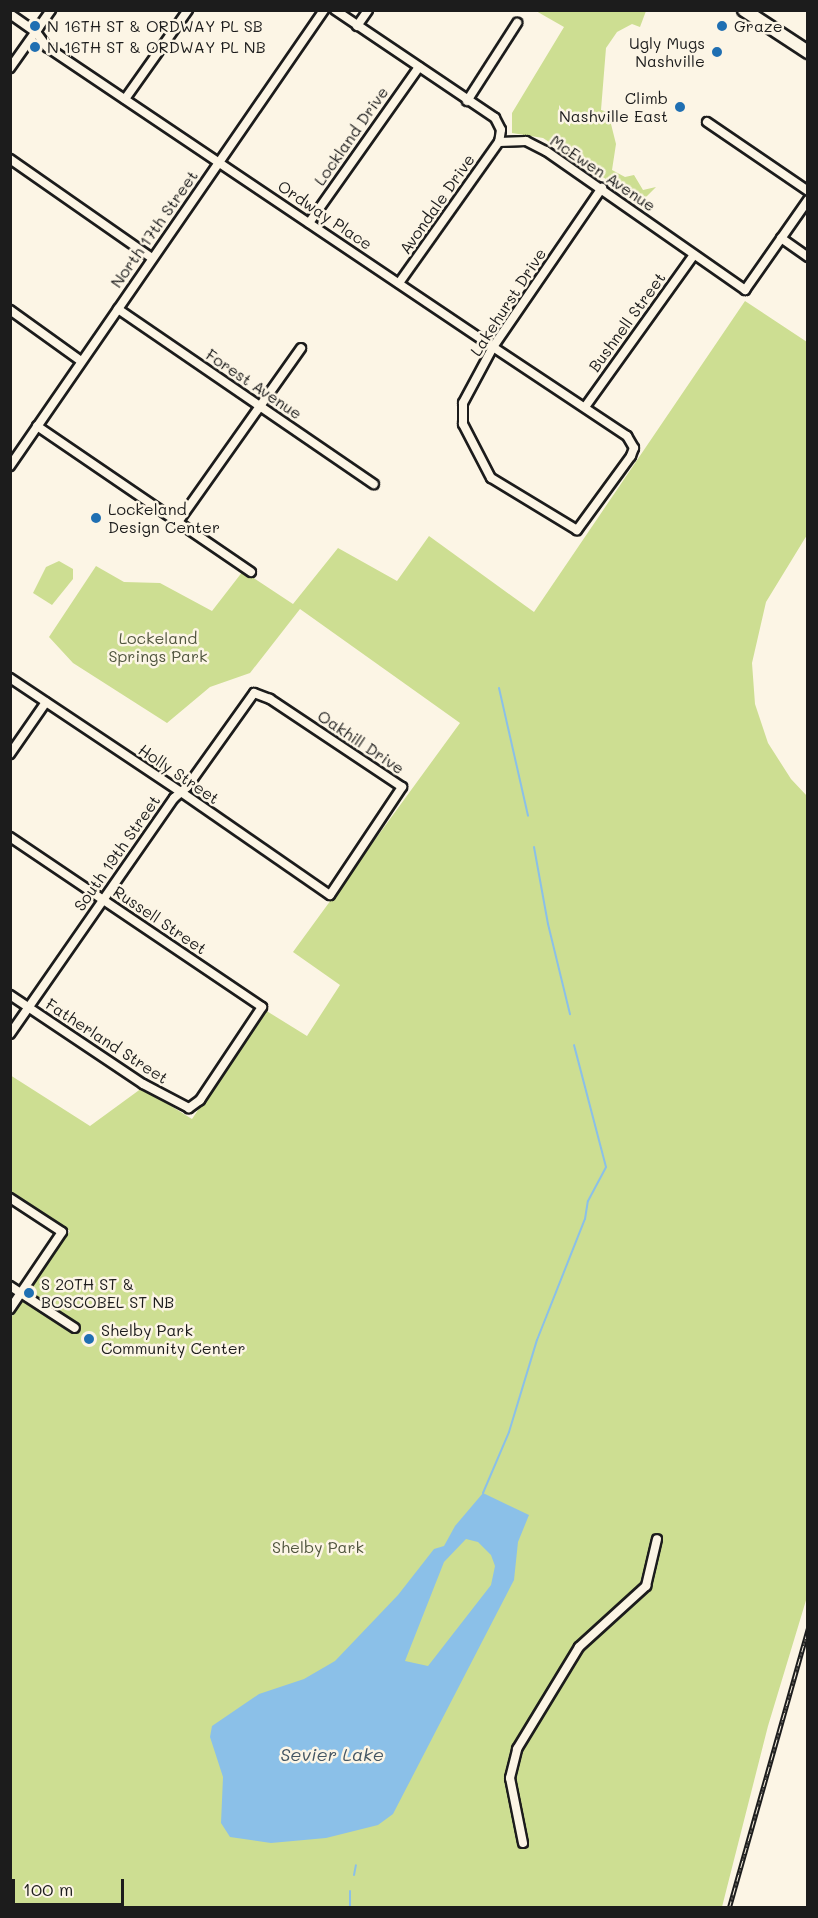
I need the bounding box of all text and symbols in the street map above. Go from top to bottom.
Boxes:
place label: N 16TH ST & ORDWAY PL SB [47,16,263,36]
place label: Graze [734,16,783,36]
marker: N 16TH ST & ORDWAY PL SB [28,19,42,33]
marker: Graze [715,19,729,33]
place label: Ugly Mugs Nashville [629,33,705,71]
place label: N 16TH ST & ORDWAY PL NB [47,37,266,57]
marker: N 16TH ST & ORDWAY PL NB [28,40,42,54]
marker: Ugly Mugs Nashville [710,45,724,59]
street label: Lockland Drive [310,83,392,189]
place label: Climb Nashville East [559,88,668,126]
marker: Climb Nashville East [673,100,687,114]
street label: McEwen Avenue [547,131,659,215]
street label: Avondale Drive [395,150,479,258]
street label: North 17th Street [106,167,202,291]
street label: Ordway Place [274,176,376,254]
street label: Lakehurst Drive [466,244,550,360]
street label: Bushnell Street [584,268,670,376]
street label: Forest Avenue [202,345,306,423]
place label: Lockeland Design Center [108,499,220,537]
marker: Lockeland Design Center [89,511,103,525]
park label: Lockeland Springs Park [108,628,208,666]
street label: Oakhill Drive [314,706,408,778]
street label: Holly Street [135,740,223,808]
street label: South 19th Street [70,791,164,915]
street label: Russell Street [110,882,210,958]
street label: Fatherland Street [42,994,172,1088]
place label: S 20TH ST & BOSCOBEL ST NB [41,1274,174,1312]
marker: S 20TH ST & BOSCOBEL ST NB [22,1286,36,1300]
place label: Shelby Park Community Center [101,1320,246,1358]
marker: Shelby Park Community Center [82,1332,96,1346]
park label: Shelby Park [272,1537,364,1557]
water label: Sevier Lake [280,1743,384,1765]
scale bar [15,1867,128,1905]
text: 100 m [23,1877,73,1901]

